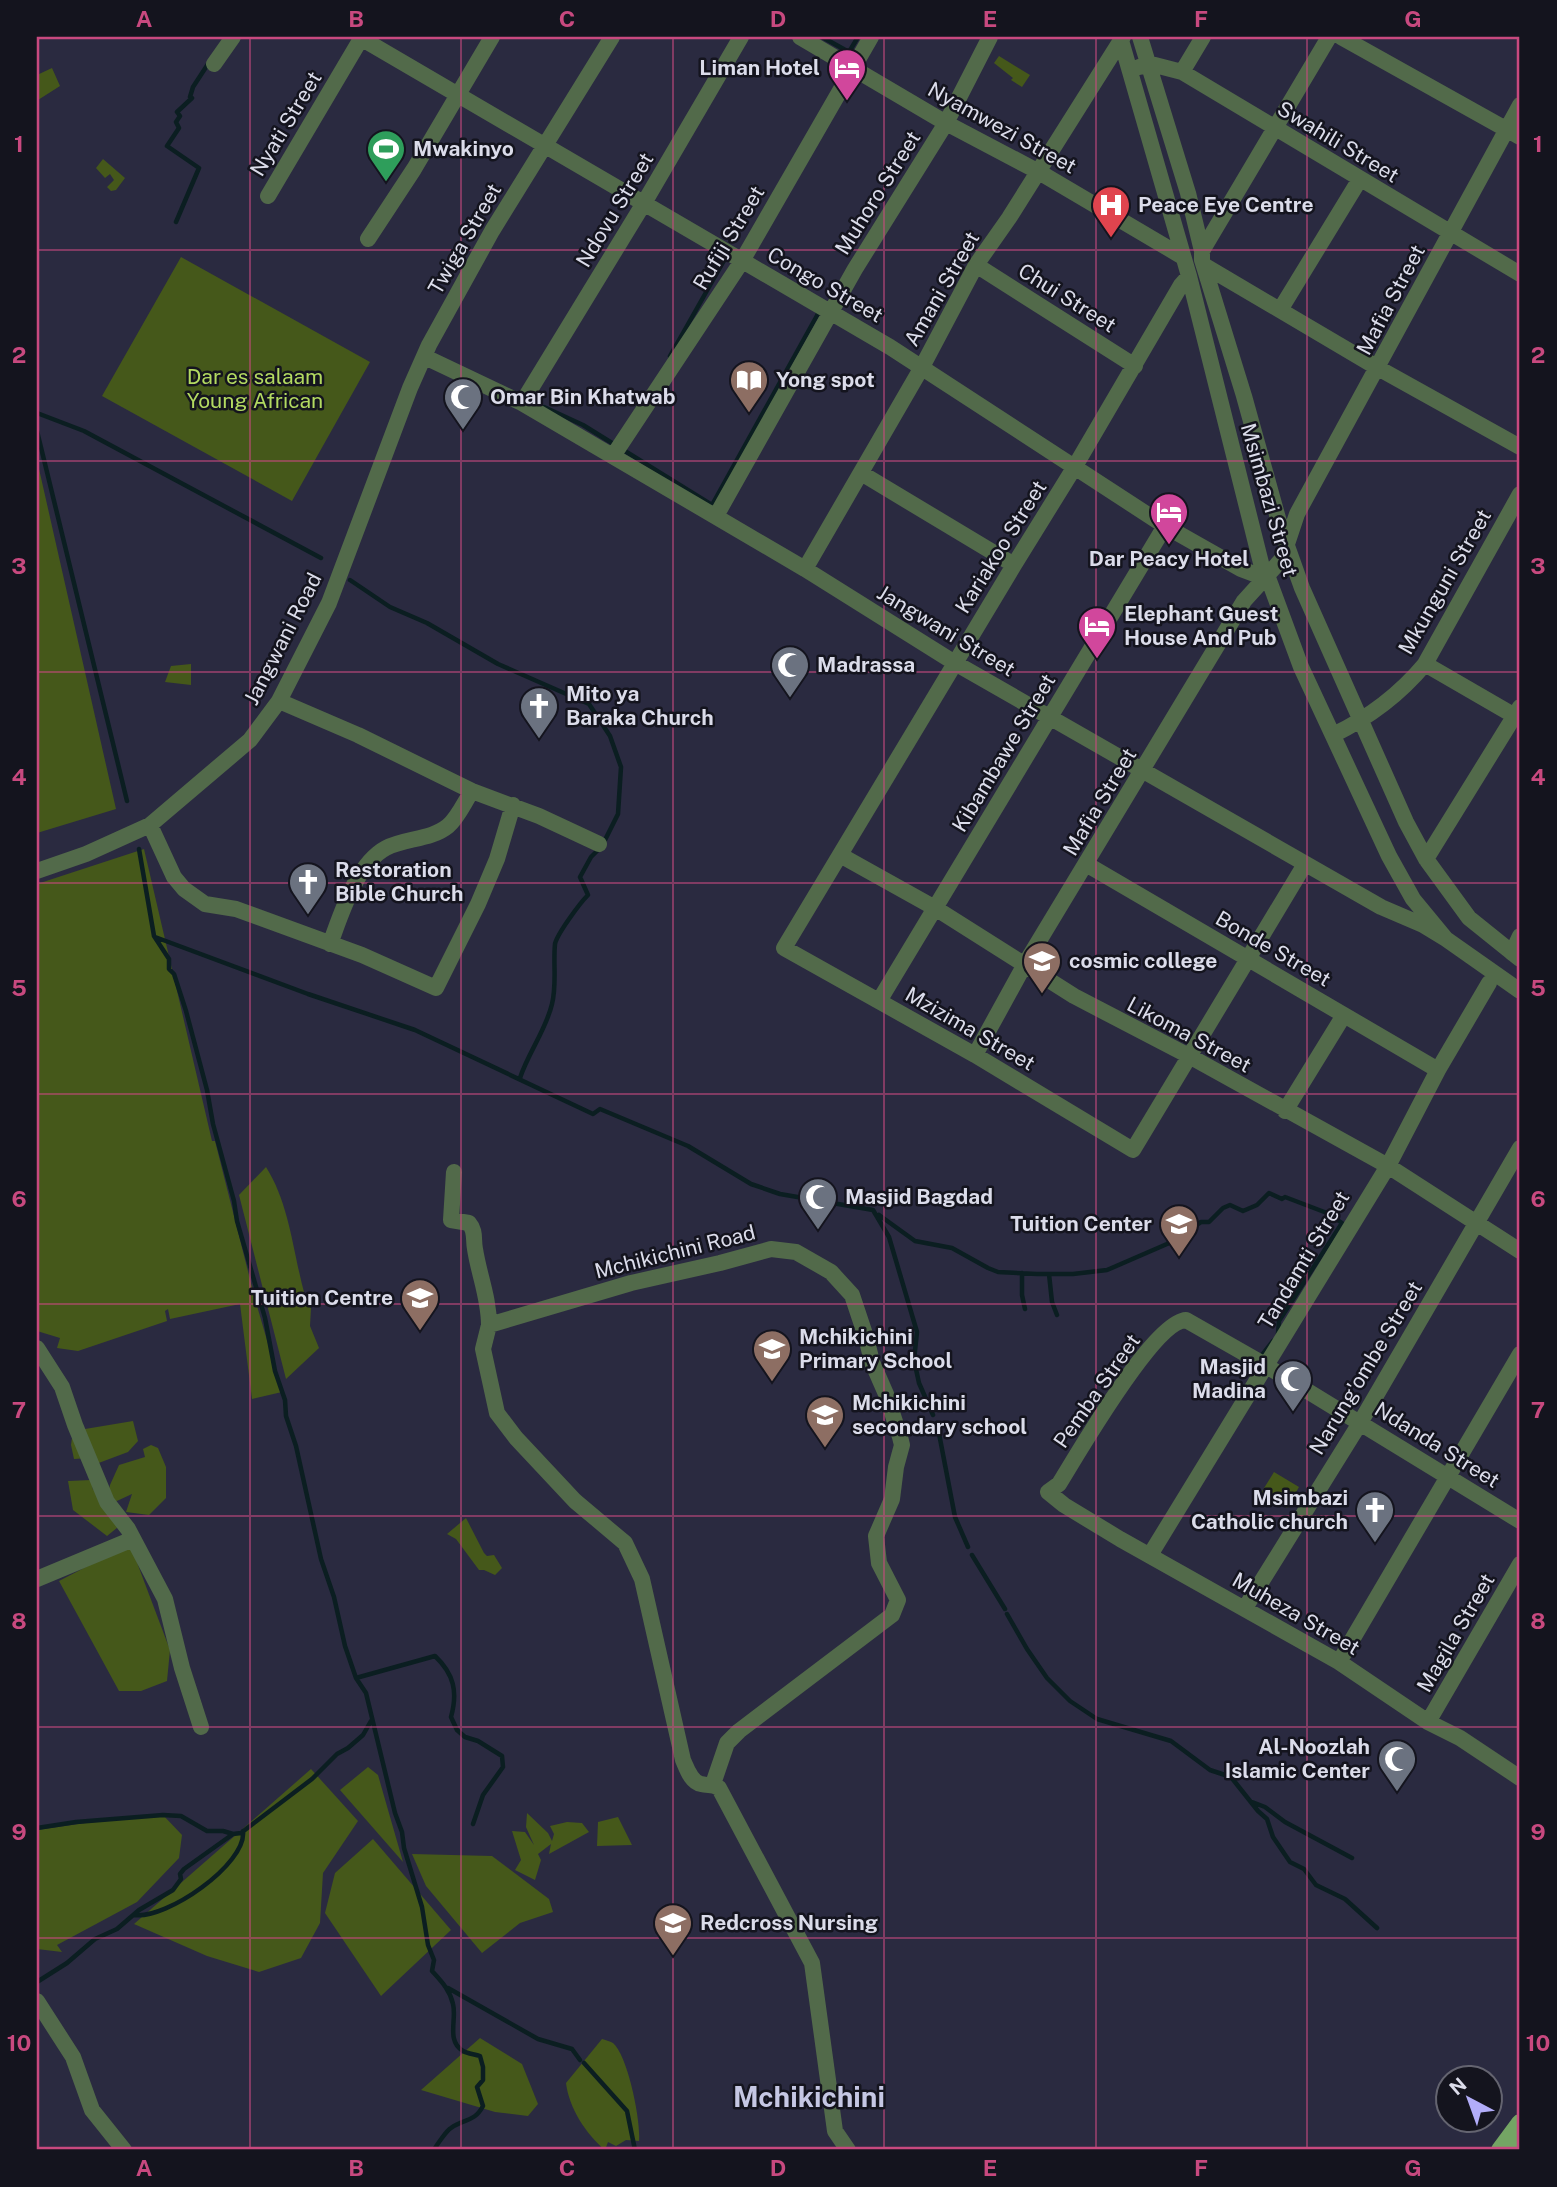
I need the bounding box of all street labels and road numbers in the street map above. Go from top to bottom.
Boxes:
street label: Nyati Street [245,67,327,181]
street label: Nyamwezi Street [924,76,1081,179]
street label: Swahili Street [1273,96,1404,188]
street label: Muhoro Street [830,126,926,259]
street label: Ndovu Street [571,148,659,272]
street label: Twiga Street [423,179,506,299]
street label: Rufiji Street [688,181,769,294]
street label: Amani Street [899,227,984,351]
street label: Mafia Street [1351,240,1430,359]
street label: Congo Street [763,241,888,328]
street label: Chui Street [1014,258,1121,337]
street label: Msimbazi Street [1236,420,1303,579]
street label: Kariakoo Street [950,476,1051,618]
street label: Mkunguni Street [1393,505,1496,659]
street label: Jangwani Road [239,569,327,709]
street label: Jangwani Street [873,580,1020,682]
street label: Kibambawe Street [947,669,1061,836]
street label: Mafia Street [1058,743,1142,860]
street label: Bonde Street [1211,906,1335,992]
street label: Mzizima Street [901,981,1040,1076]
street label: Likoma Street [1123,991,1256,1078]
street label: Tandamti Street [1253,1186,1355,1333]
street label: Mchikichini Road [592,1219,758,1284]
street label: Narung'ombe Street [1304,1276,1427,1459]
street label: Pemba Street [1048,1329,1145,1453]
street label: Ndanda Street [1370,1396,1504,1493]
street label: Muheza Street [1228,1567,1364,1660]
street label: Magila Street [1412,1569,1500,1697]

